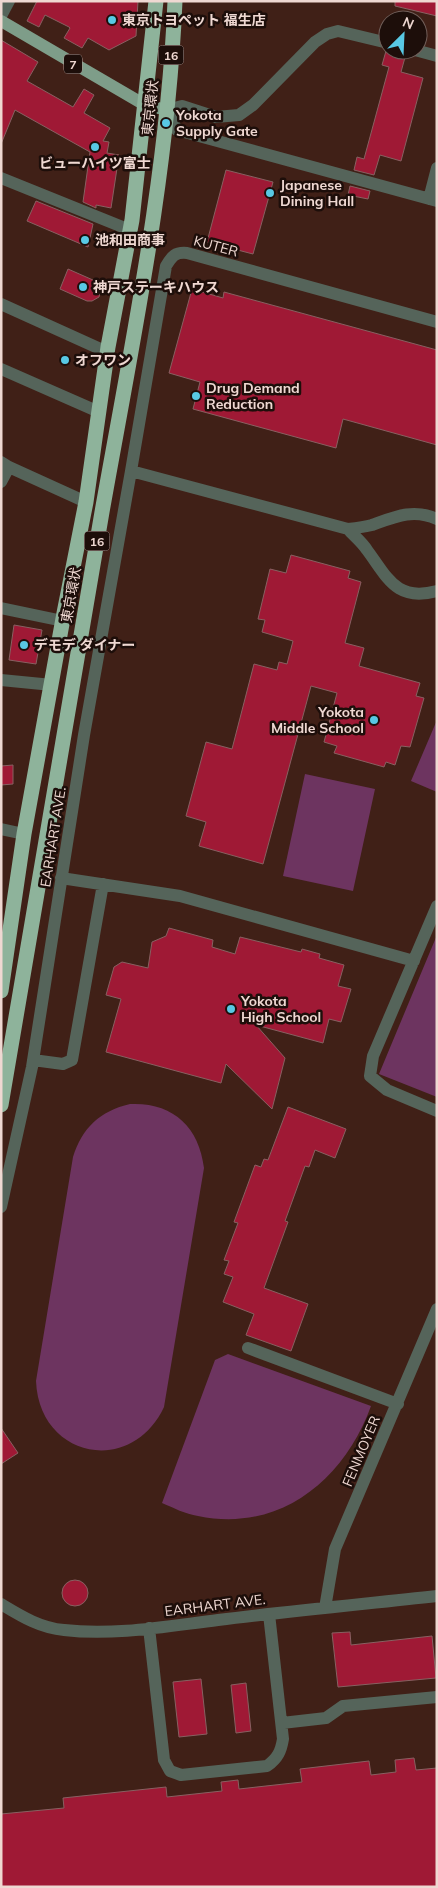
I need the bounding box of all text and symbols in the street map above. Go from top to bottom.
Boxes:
north arrow [378,10,428,60]
place label: 東京トヨペット 福生店 [122,11,266,29]
text: N [400,13,417,33]
marker: 東京トヨペット 福生店 [106,14,118,26]
road number: 16 [158,46,184,64]
road number: 7 [64,54,82,74]
street label: 東京環状 [138,79,162,137]
place label: Yokota Supply Gate [175,106,258,140]
marker: Yokota Supply Gate [160,117,172,129]
marker: ビューハイツ富士 [89,141,101,153]
place label: ビューハイツ富士 [39,154,151,172]
place label: Japanese Dining Hall [280,176,354,210]
marker: Japanese Dining Hall [264,187,276,199]
place label: 池和田商事 [95,231,165,249]
street label: KUTER [192,231,241,261]
marker: 池和田商事 [79,234,91,246]
place label: 神戸ステーキハウス [93,278,219,296]
marker: 神戸ステーキハウス [77,281,89,293]
place label: オフワン [75,351,131,369]
marker: オフワン [59,354,71,366]
place label: Drug Demand Reduction [206,379,300,413]
marker: Drug Demand Reduction [190,390,202,402]
road number: 16 [84,532,110,550]
street label: 東京環状 [57,566,85,624]
place label: デモデ ダイナー [34,636,136,654]
marker: デモデ ダイナー [18,639,30,651]
place label: Yokota Middle School [271,703,364,737]
marker: Yokota Middle School [368,714,380,726]
street label: EARHART AVE. [36,786,70,888]
place label: Yokota High School [240,992,321,1026]
marker: Yokota High School [225,1003,237,1015]
street label: FENMOYER [338,1413,384,1489]
street label: EARHART AVE. [164,1590,266,1620]

